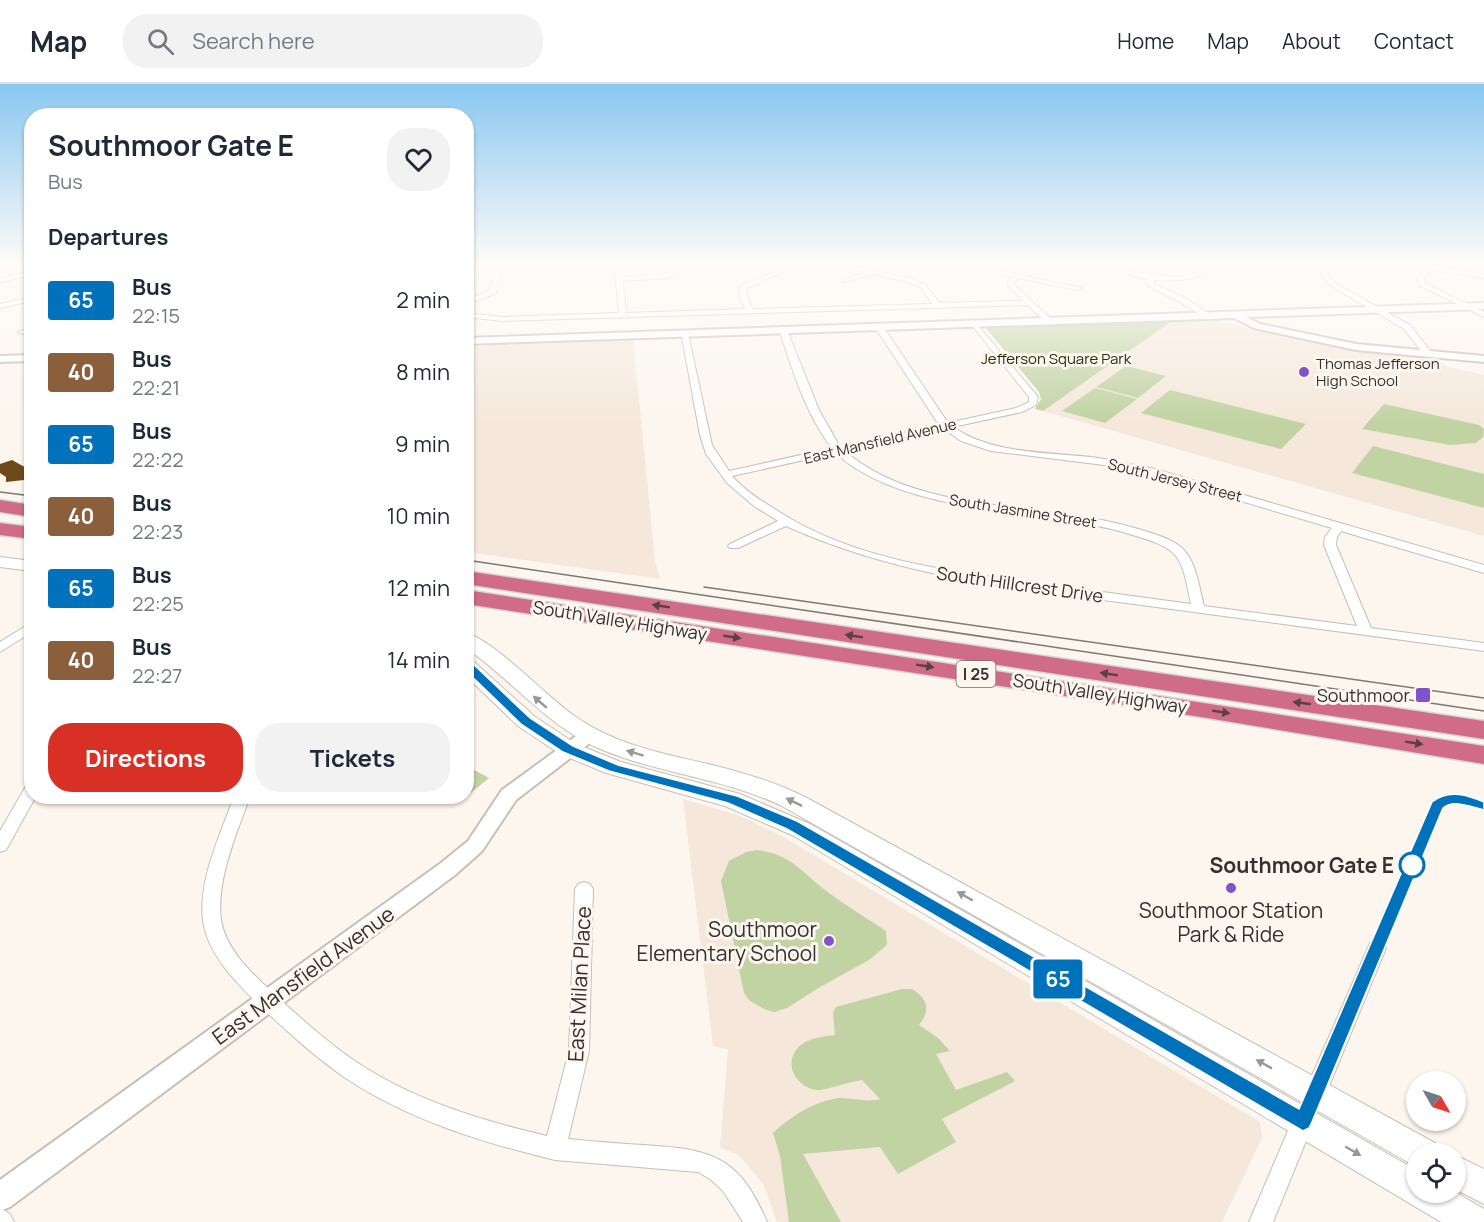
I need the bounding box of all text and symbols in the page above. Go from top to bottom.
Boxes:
search box [123,14,543,68]
text: Map [30,22,87,60]
icon: search [144,25,177,58]
text: Search here [192,26,315,56]
text: Home [1117,27,1174,55]
text: Map [1207,27,1249,55]
text: About [1282,27,1341,55]
text: Contact [1374,27,1454,55]
text: Southmoor Gate E [48,126,294,164]
button: heart [387,128,450,191]
text: Bus [48,168,83,195]
text: Departures [48,222,168,252]
text: Bus [132,272,172,302]
text: 2 min [396,285,450,315]
text: 65 [68,286,94,314]
text: 22:15 [132,302,180,329]
text: Bus [132,344,172,374]
park label: Jefferson Square Park [981,348,1132,369]
place label: Thomas Jefferson High School [1316,353,1440,391]
text: 8 min [396,357,450,387]
text: 40 [68,358,94,386]
marker: Thomas Jefferson High School [1297,365,1311,379]
text: 22:21 [132,374,180,401]
street label: East Mansfield Avenue [802,413,959,469]
text: Bus [132,416,172,446]
text: 9 min [395,429,450,459]
text: 65 [68,430,94,458]
text: 22:22 [132,446,184,473]
street label: South Jersey Street [1106,453,1244,507]
text: Bus [132,488,172,518]
street label: South Jasmine Street [948,489,1098,533]
text: 10 min [387,501,450,531]
text: 40 [68,502,94,530]
text: 22:23 [132,518,183,545]
text: Bus [132,560,172,590]
street label: South Hillcrest Drive [935,560,1105,608]
text: 12 min [388,573,450,603]
text: 65 [68,574,94,602]
text: 22:25 [132,590,184,617]
street label: South Valley Highway [531,594,709,646]
one-way arrow [651,601,670,610]
one-way arrow [844,631,863,640]
text: Bus [132,632,172,662]
one-way arrow [723,632,742,641]
text: 14 min [387,645,450,675]
text: 40 [68,646,94,674]
road number: I 25 [956,661,996,687]
text: 22:27 [132,662,182,689]
one-way arrow [915,662,934,671]
street label: South Valley Highway [1011,667,1189,719]
one-way arrow [1099,669,1118,678]
place label: Southmoor [1317,683,1411,707]
marker: Southmoor [1414,686,1432,704]
one-way arrow [533,696,548,709]
one-way arrow [1292,698,1311,707]
one-way arrow [1212,708,1231,717]
button: Directions [48,723,243,792]
button: Tickets [255,723,450,792]
one-way arrow [1404,739,1423,748]
one-way arrow [626,748,644,757]
one-way arrow [785,797,803,807]
place label: Southmoor Gate E [1210,851,1394,879]
marker: Southmoor Gate E [1399,852,1425,878]
marker: Southmoor Station Park & Ride [1224,881,1238,895]
one-way arrow [956,892,973,902]
place label: Southmoor Station Park & Ride [1139,896,1323,948]
street label: East Mansfield Avenue [206,899,400,1051]
street label: East Milan Place [561,905,597,1063]
place label: Southmoor Elementary School [636,915,817,967]
marker: Southmoor Elementary School [822,934,836,948]
line badge: 65 [1031,960,1085,998]
text: 65 [1045,965,1071,993]
one-way arrow [1255,1059,1272,1069]
north arrow [1406,1071,1466,1131]
map controls [1406,1071,1466,1203]
button: locate [1406,1143,1466,1203]
one-way arrow [1345,1146,1361,1157]

